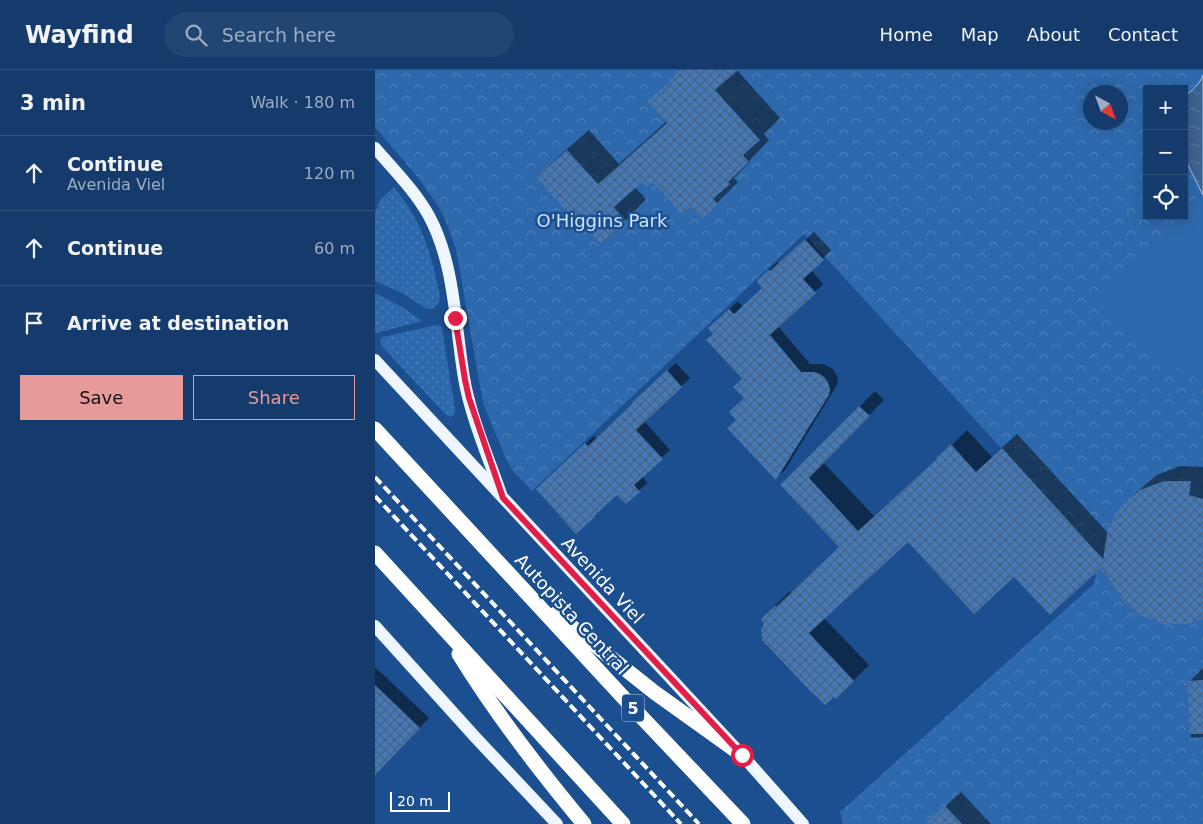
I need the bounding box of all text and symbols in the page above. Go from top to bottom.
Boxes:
search box [164,12,514,57]
text: Wayfind [25,21,134,49]
icon: search [182,21,210,49]
text: Search here [222,24,336,46]
text: Home [880,24,933,45]
text: Map [961,24,999,45]
text: About [1027,24,1080,45]
text: Contact [1108,24,1178,45]
north arrow [1083,85,1128,130]
map controls [1143,85,1188,220]
button: + [1143,85,1188,130]
text: 3 min [20,91,86,115]
text: Walk · 180 m [250,93,355,112]
button: − [1143,130,1188,175]
text: Continue [67,153,163,175]
icon: ahead [20,159,48,187]
text: 120 m [304,164,355,183]
text: Avenida Viel [67,175,165,194]
button: locate [1143,175,1188,220]
park label: O'Higgins Park [537,210,668,231]
icon: ahead [20,234,48,262]
text: Continue [67,237,163,259]
text: 60 m [314,239,355,258]
route end [444,307,467,330]
icon: arrive [20,309,48,337]
text: Arrive at destination [67,312,289,334]
button: Save [20,375,183,420]
button: Share [193,375,355,420]
street label: Avenida Viel [558,532,648,628]
street label: Autopista Central [511,549,633,679]
road number: 5 [622,694,644,721]
route start [731,744,754,767]
scale bar [390,789,450,812]
text: 20 m [397,793,433,809]

